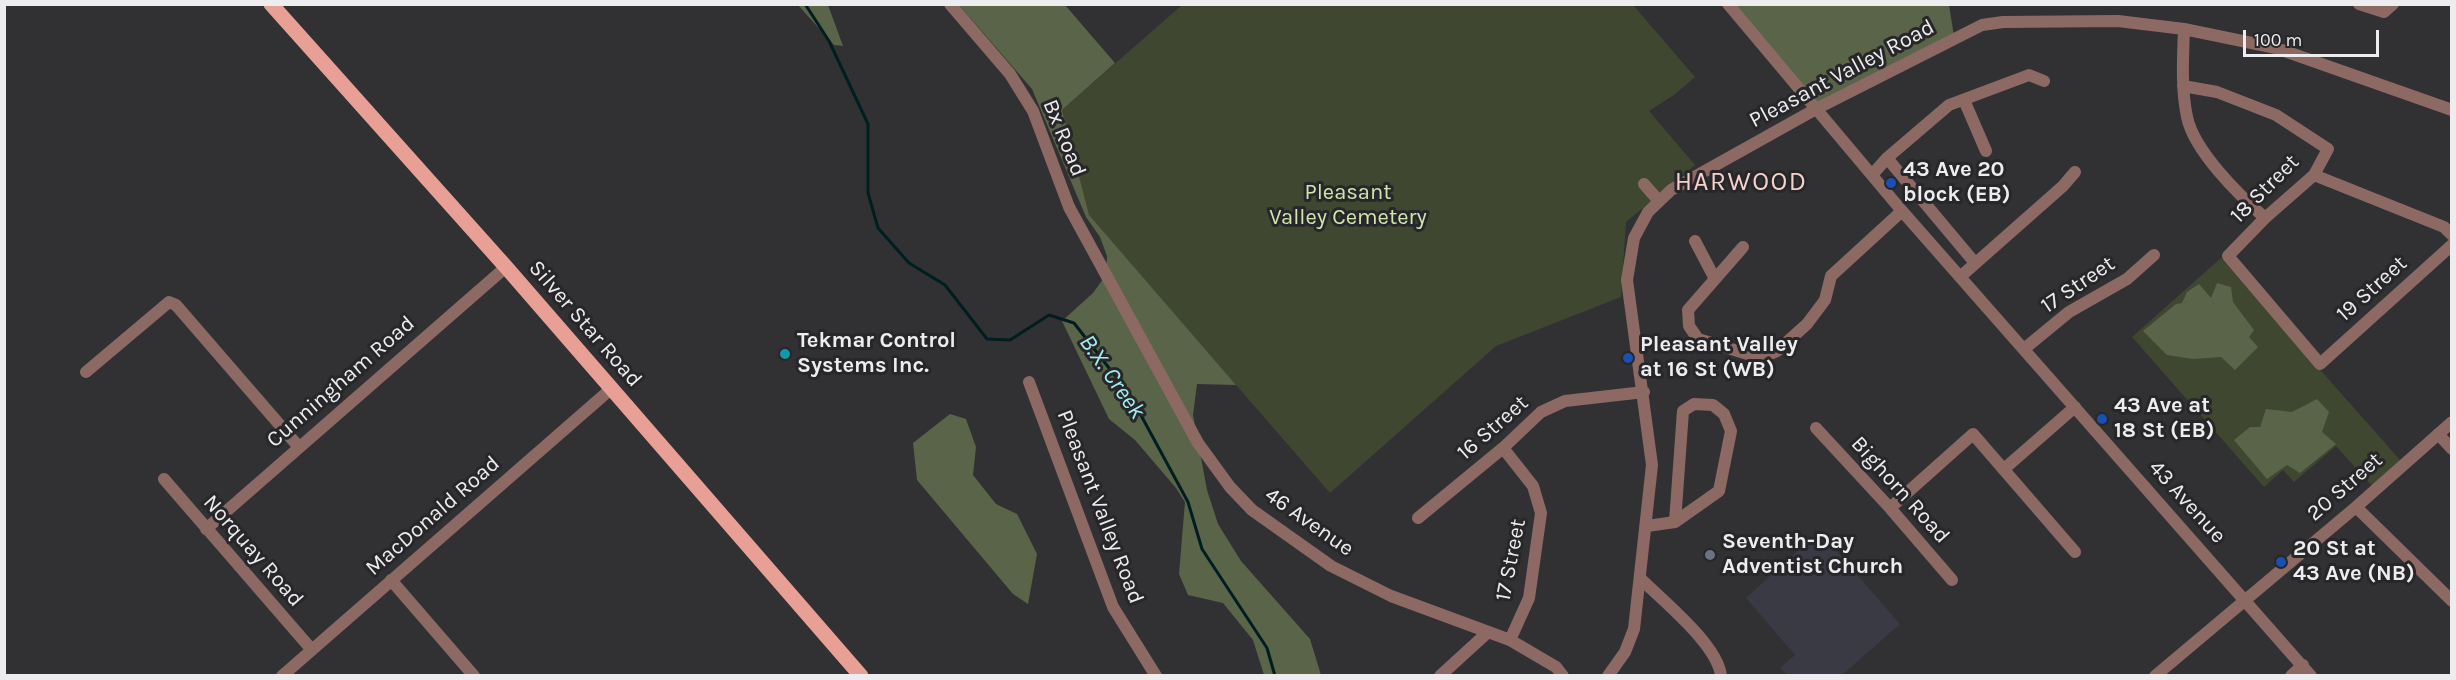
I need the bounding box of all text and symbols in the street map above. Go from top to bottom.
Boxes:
street label: Pleasant Valley Road [1745,14,1939,134]
scale bar [2246,18,2382,56]
text: 100 m [2254,29,2302,51]
street label: Bx Road [1037,96,1091,180]
street label: 18 Street [2225,149,2305,229]
place label: 43 Ave 20 block (EB) [1903,157,2011,208]
district label: HARWOOD [1675,167,1807,199]
marker: 43 Ave 20 block (EB) [1884,176,1898,190]
park label: Pleasant Valley Cemetery [1269,180,1427,231]
street label: 17 Street [2036,251,2120,319]
street label: 19 Street [2331,251,2413,327]
street label: Silver Star Road [523,255,647,393]
street label: Cunningham Road [262,311,420,453]
place label: Tekmar Control Systems Inc. [797,328,956,380]
water label: B.X. Creek [1073,329,1151,425]
place label: Pleasant Valley at 16 St (WB) [1640,332,1798,384]
marker: Tekmar Control Systems Inc. [778,347,792,361]
marker: Pleasant Valley at 16 St (WB) [1621,351,1635,365]
street label: 16 Street [1452,390,1534,466]
place label: 43 Ave at 18 St (EB) [2114,393,2215,445]
street label: Pleasant Valley Road [1051,406,1149,608]
marker: 43 Ave at 18 St (EB) [2095,412,2109,426]
street label: Bighorn Road [1845,431,1955,549]
street label: 20 Street [2302,447,2388,527]
street label: MacDonald Road [361,451,505,581]
street label: 43 Avenue [2143,455,2231,549]
street label: 46 Avenue [1259,482,1359,562]
street label: Norquay Road [197,490,309,612]
street label: 17 Street [1490,517,1532,603]
place label: Seventh-Day Adventist Church [1722,529,1903,580]
place label: 20 St at 43 Ave (NB) [2293,536,2415,588]
marker: Seventh-Day Adventist Church [1703,548,1717,562]
marker: 20 St at 43 Ave (NB) [2274,555,2288,569]

